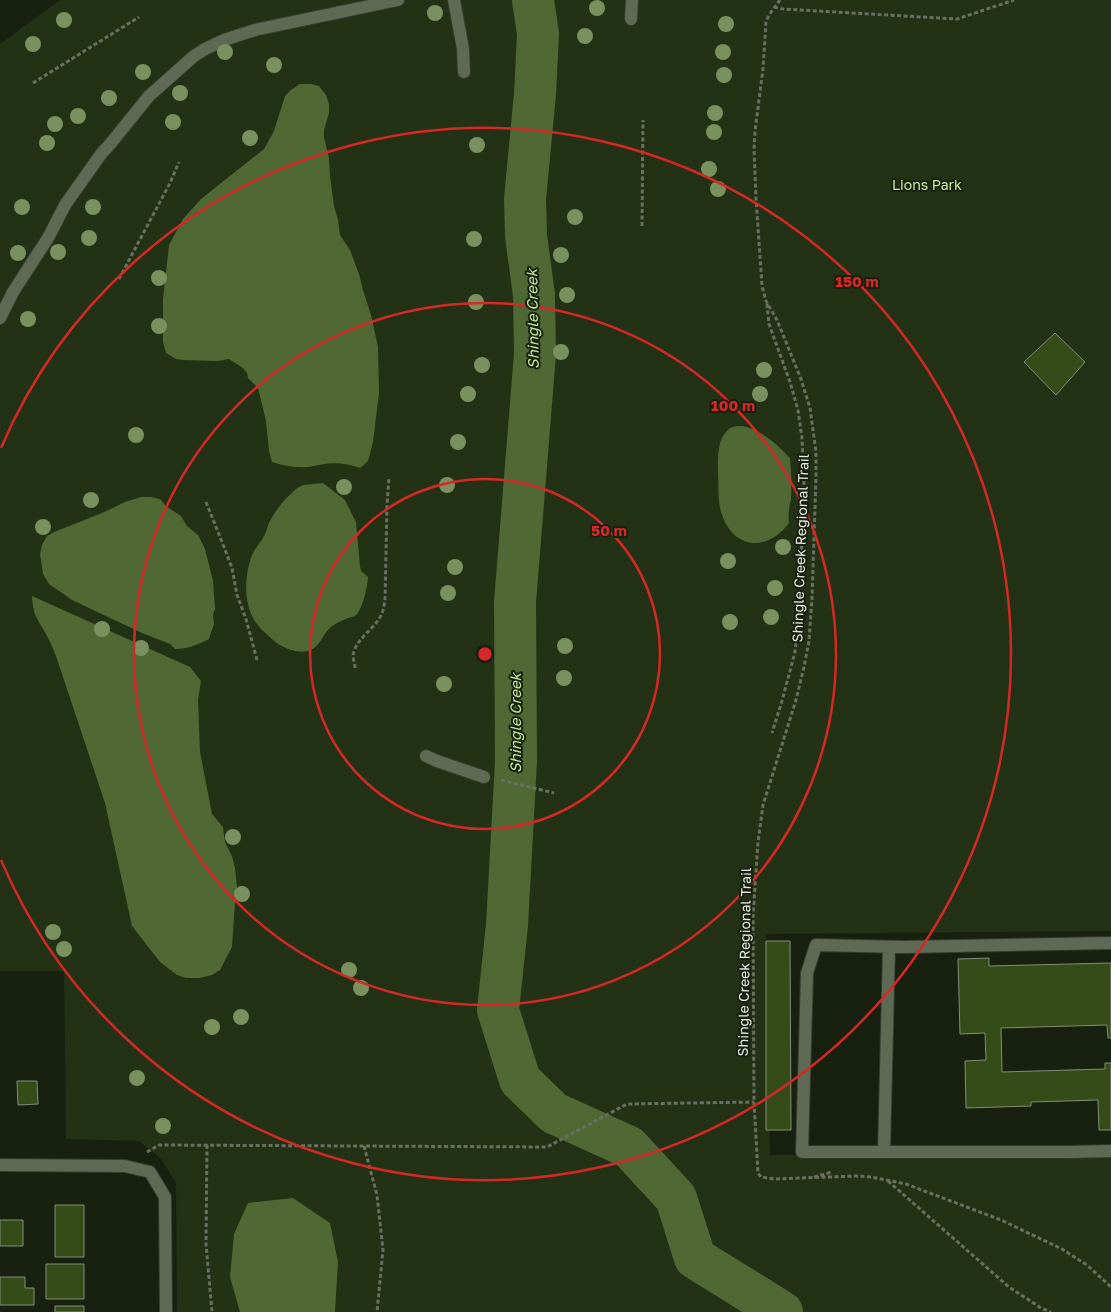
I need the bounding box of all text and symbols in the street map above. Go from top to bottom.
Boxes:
park label: Lions Park [892,176,962,193]
water label: Shingle Creek [522,267,543,369]
text: 150 m [835,272,879,290]
text: 100 m [711,396,755,414]
street label: Shingle Creek Regional Trail [788,453,812,643]
text: 50 m [591,521,627,539]
centre of rings [476,645,494,663]
water label: Shingle Creek [506,671,525,773]
street label: Shingle Creek Regional Trail [734,868,754,1056]

